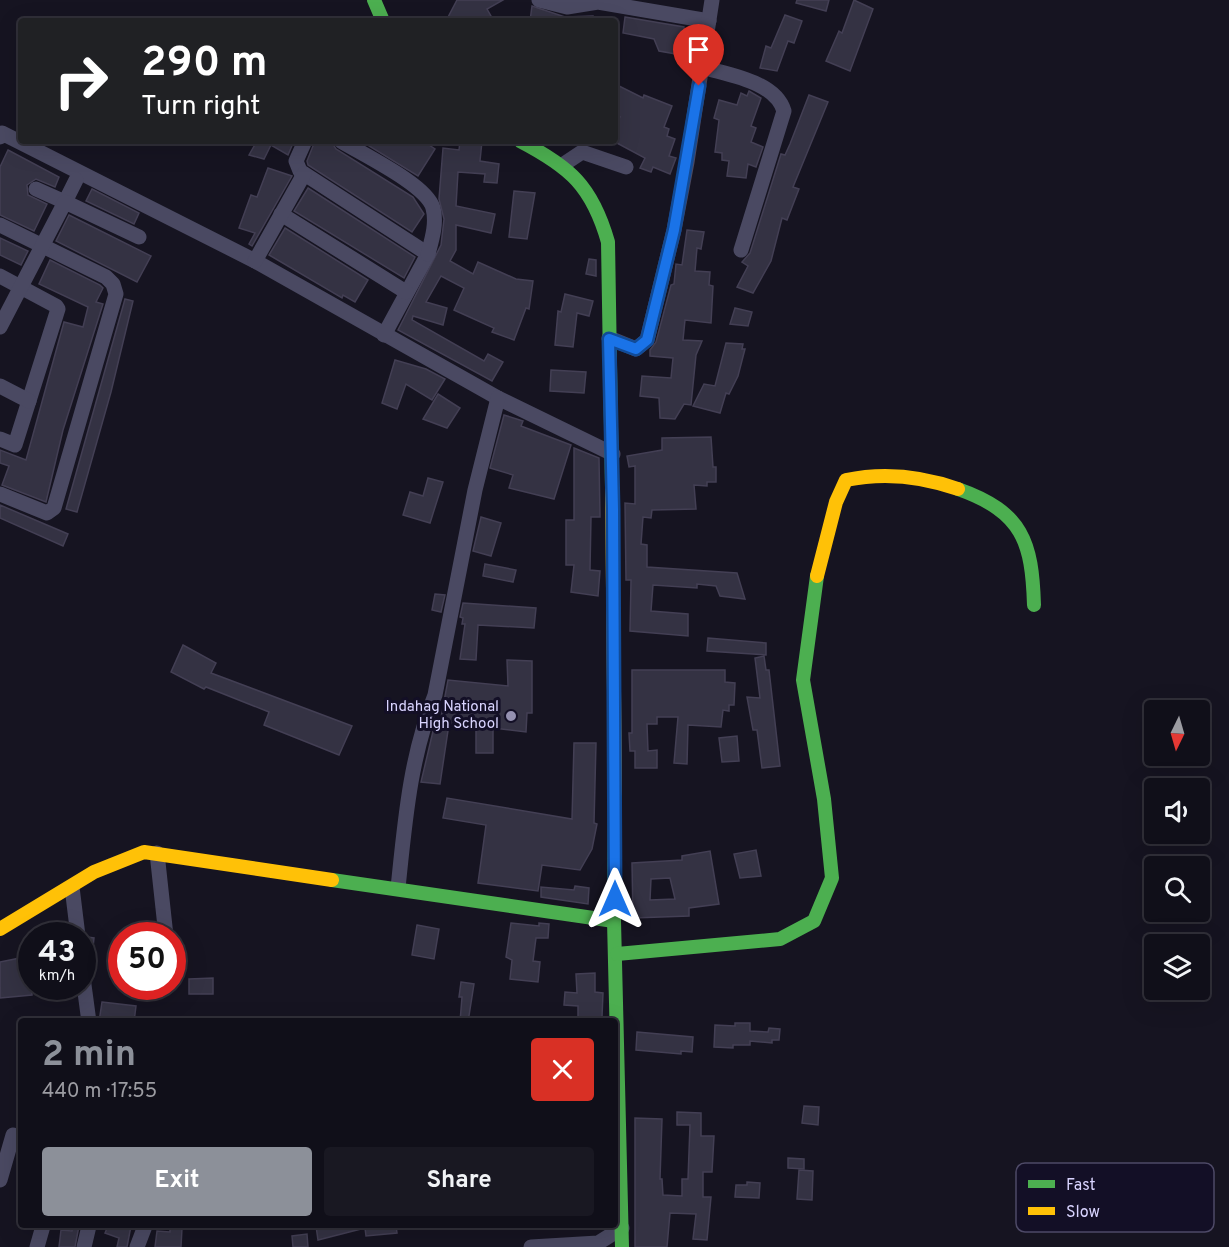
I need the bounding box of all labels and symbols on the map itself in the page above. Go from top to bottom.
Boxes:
pin [673,24,724,86]
place label: Indahag National High School [386,698,499,734]
north arrow [1144,700,1210,766]
marker: Indahag National High School [504,709,518,723]
position arrow [583,867,647,931]
speed limit sign: 50 [108,922,186,1000]
legend [1016,1163,1214,1232]
text: Fast [1066,1176,1096,1196]
text: Slow [1066,1203,1100,1223]

